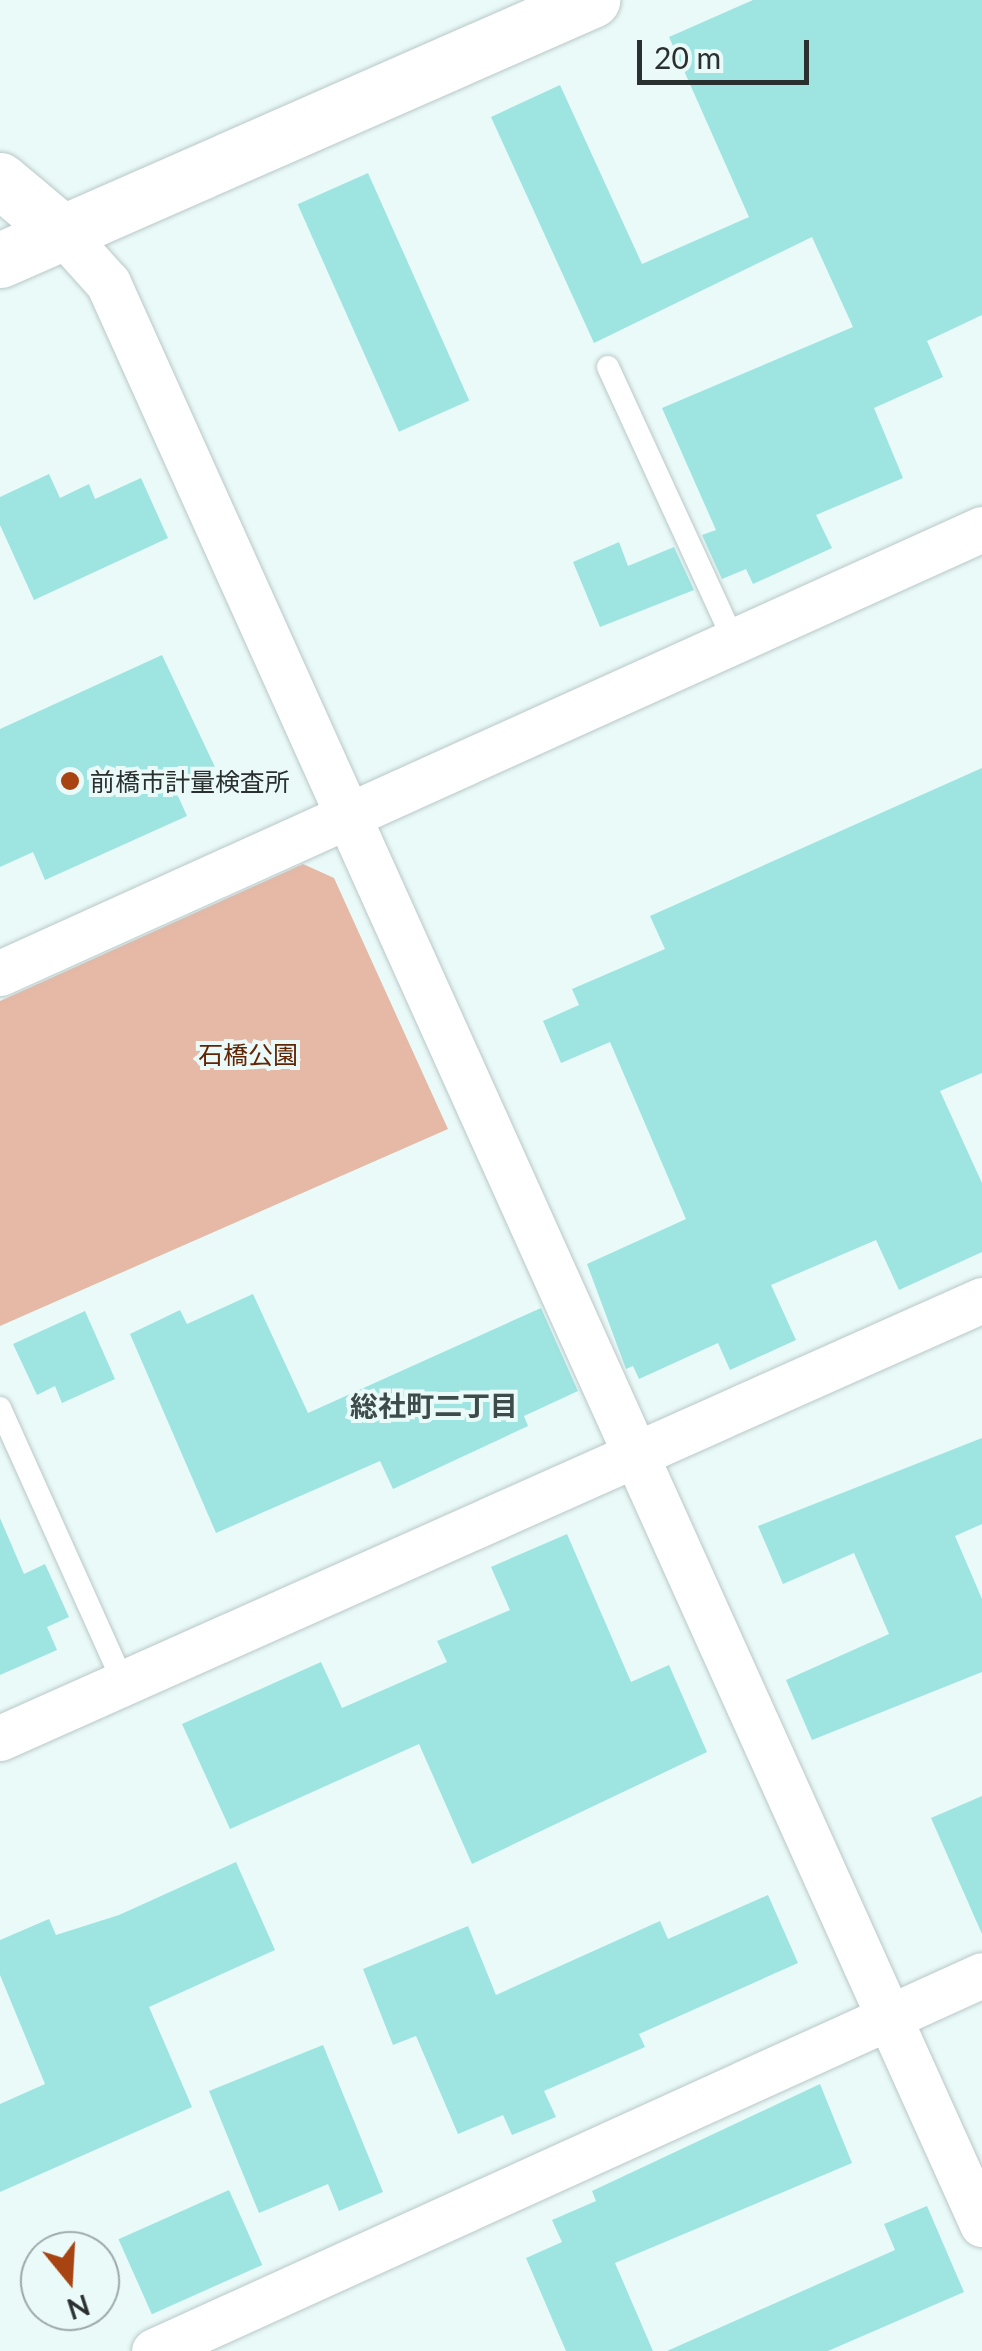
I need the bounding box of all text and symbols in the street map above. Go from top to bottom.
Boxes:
scale bar [642,20,814,82]
text: 20 m [654,39,721,75]
place label: 前橋市計量検査所 [90,766,290,796]
marker: 前橋市計量検査所 [59,770,81,792]
park label: 石橋公園 [198,1039,298,1069]
district label: 総社町二丁目 [350,1388,518,1422]
north arrow [20,2231,120,2331]
text: N [63,2288,94,2327]

